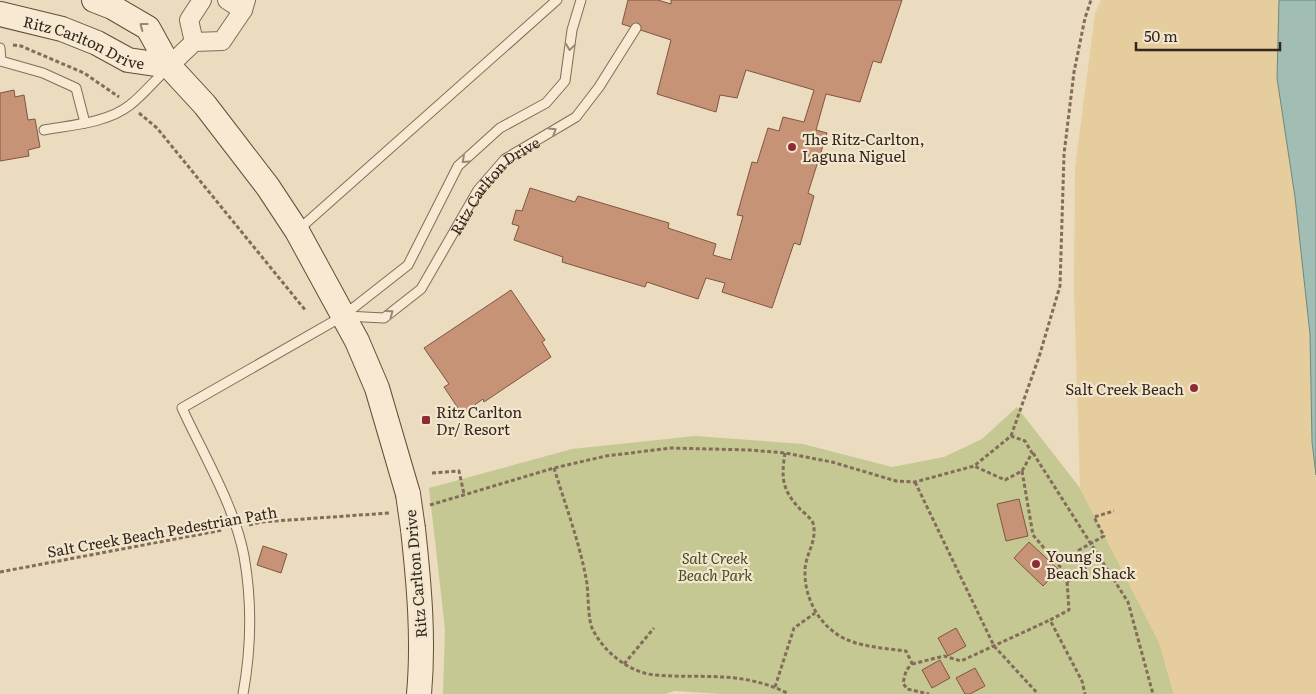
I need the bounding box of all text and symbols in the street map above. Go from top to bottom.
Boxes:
street label: Ritz Carlton Drive [21,9,146,74]
scale bar [1136,20,1280,52]
one-way arrow [139,23,148,32]
text: 50 m [1144,24,1178,47]
one-way arrow [565,44,576,52]
place label: The Ritz-Carlton, Laguna Niguel [802,127,925,167]
one-way arrow [548,128,557,138]
street label: Ritz Carlton Drive [443,130,544,239]
marker: The Ritz-Carlton, Laguna Niguel [786,141,798,153]
one-way arrow [462,154,471,163]
one-way arrow [384,310,394,319]
place label: Salt Creek Beach [1065,377,1184,400]
marker: Salt Creek Beach [1188,382,1200,394]
place label: Ritz Carlton Dr/ Resort [436,400,522,440]
marker: Ritz Carlton Dr/ Resort [420,414,432,426]
street label: Salt Creek Beach Pedestrian Path [45,499,279,563]
street label: Ritz Carlton Drive [398,509,432,639]
place label: Young's Beach Shack [1046,544,1136,584]
park label: Salt Creek Beach Park [677,546,753,586]
marker: Young's Beach Shack [1030,558,1042,570]

